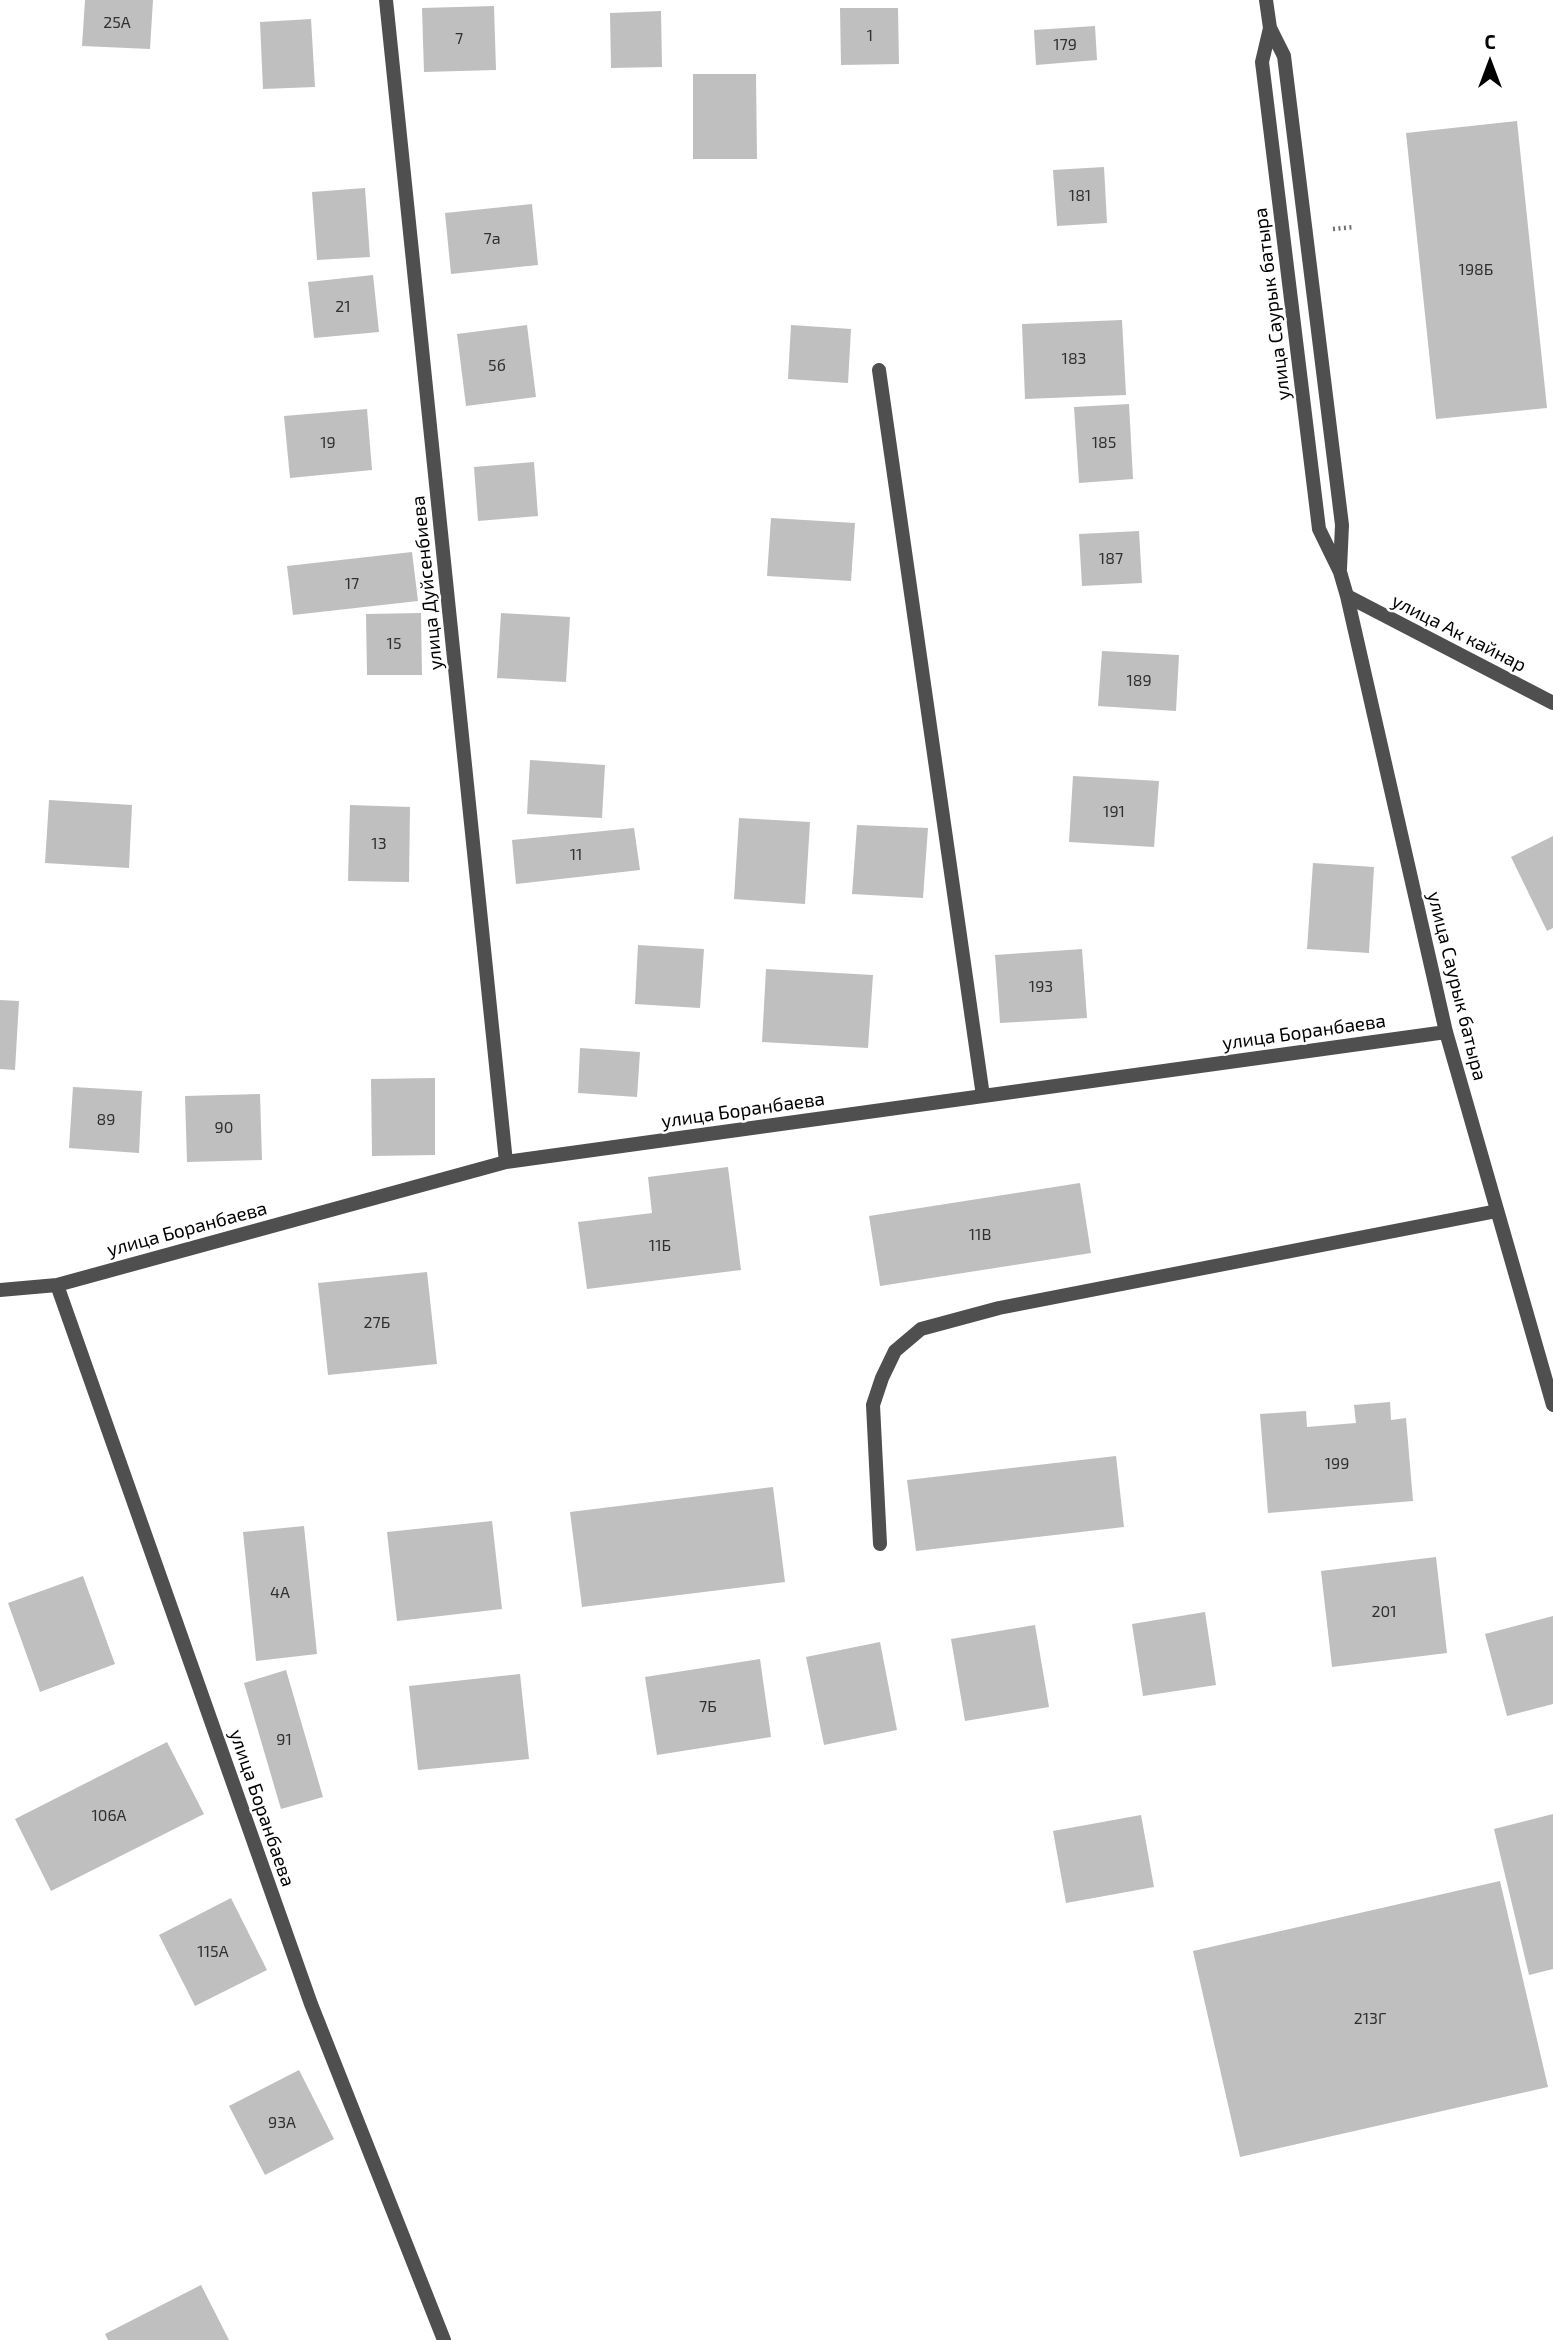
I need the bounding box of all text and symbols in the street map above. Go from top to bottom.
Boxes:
house number: 25А [103,13,131,33]
house number: 1 [867,26,873,46]
north arrow [1455,28,1525,98]
house number: 7 [455,29,463,49]
text: С [1484,30,1496,53]
house number: 179 [1053,35,1077,55]
house number: 181 [1069,186,1091,206]
street label: улица Саурык батыра [1249,206,1295,402]
house number: 7а [483,229,501,249]
house number: 198Б [1459,260,1493,280]
house number: 21 [335,297,351,317]
house number: 183 [1062,349,1086,369]
house number: 5б [488,356,506,376]
house number: 19 [320,433,336,453]
house number: 185 [1092,433,1116,453]
street label: улица Дуйсенбиева [406,495,448,671]
house number: 187 [1099,549,1123,569]
house number: 17 [345,574,359,594]
street label: улица Ак кайнар [1388,589,1530,677]
house number: 15 [387,634,401,654]
house number: 189 [1126,671,1152,691]
house number: 191 [1103,802,1125,822]
house number: 13 [371,834,387,854]
house number: 11 [570,845,582,865]
street label: улица Саурык батыра [1422,889,1492,1083]
house number: 193 [1029,977,1053,997]
street label: улица Боранбаева [1221,1009,1387,1055]
street label: улица Боранбаева [660,1087,826,1133]
house number: 89 [97,1110,115,1130]
house number: 90 [215,1118,233,1138]
street label: улица Боранбаева [104,1197,270,1261]
house number: 11В [969,1225,991,1245]
house number: 11Б [649,1236,671,1256]
house number: 27Б [364,1313,390,1333]
house number: 199 [1325,1454,1349,1474]
house number: 4А [270,1583,290,1603]
house number: 201 [1371,1602,1397,1622]
house number: 7Б [699,1697,717,1717]
street label: улица Боранбаева [224,1726,300,1890]
house number: 91 [276,1730,292,1750]
house number: 106А [91,1806,127,1826]
house number: 115А [197,1942,229,1962]
house number: 213Г [1354,2009,1386,2029]
house number: 93А [268,2113,296,2133]

